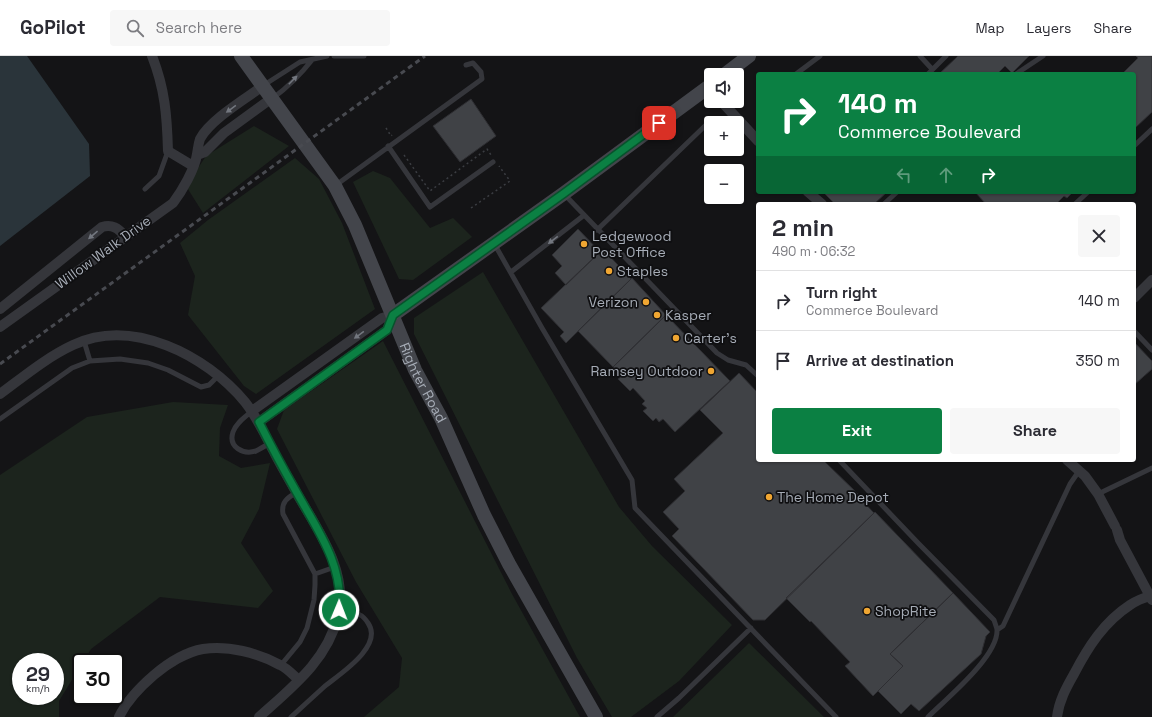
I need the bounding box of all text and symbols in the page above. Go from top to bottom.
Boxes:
search box [110,10,390,46]
text: GoPilot [20,15,86,40]
icon: search [124,17,146,39]
text: Search here [156,18,242,37]
text: Map [975,19,1005,37]
text: Layers [1027,19,1071,37]
text: Share [1093,19,1132,37]
map controls [704,68,744,204]
button: sound [704,68,744,108]
one-way arrow [288,75,298,85]
text: 140 m [838,85,918,121]
icon: right [772,88,824,140]
one-way arrow [226,105,237,113]
pin [642,106,676,140]
icon: arrive [648,112,670,134]
button: + [704,116,744,156]
text: Commerce Boulevard [838,120,1021,143]
button: − [704,164,744,204]
icon: left [893,164,915,186]
icon: ahead [935,164,957,186]
icon: right [977,164,999,186]
street label: Willow Walk Drive [52,211,154,293]
text: 2 min [772,212,834,243]
button: close [1078,215,1120,257]
place label: Ledgewood Post Office [592,227,671,261]
one-way arrow [87,230,98,239]
one-way arrow [547,236,558,244]
marker: Ledgewood Post Office [579,239,589,249]
text: 490 m · 06:32 [772,243,855,260]
place label: Staples [617,262,668,280]
marker: Staples [604,266,614,276]
text: Turn right [806,283,877,302]
icon: right [772,290,794,312]
text: 140 m [1078,291,1120,310]
place label: Verizon [589,293,638,311]
marker: Verizon [641,297,651,307]
text: Commerce Boulevard [806,302,938,319]
place label: Kasper [665,306,712,324]
marker: Kasper [652,310,662,320]
place label: Carter's [684,329,737,347]
one-way arrow [354,330,365,339]
marker: Carter's [671,333,681,343]
street label: Righter Road [396,340,451,426]
icon: arrive [772,350,794,372]
text: Arrive at destination [806,351,954,370]
text: 350 m [1076,351,1120,370]
place label: Ramsey Outdoor [591,362,703,380]
marker: Ramsey Outdoor [706,366,716,376]
button: Exit [772,408,942,454]
button: Share [950,408,1120,454]
place label: The Home Depot [777,488,889,506]
marker: The Home Depot [764,492,774,502]
position arrow [318,589,360,631]
place label: ShopRite [875,602,937,620]
marker: ShopRite [862,606,872,616]
speed limit sign: 30 [72,653,124,705]
text: 29 [26,661,50,687]
text: km/h [26,682,50,695]

